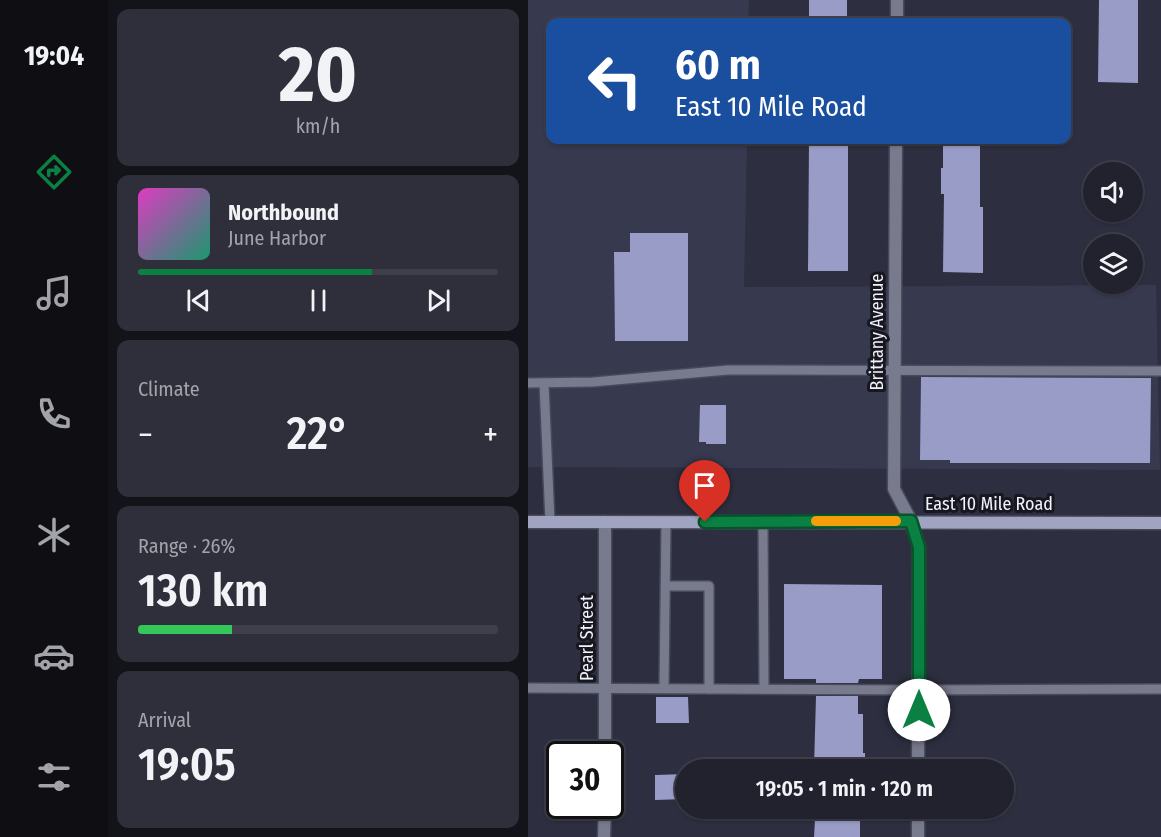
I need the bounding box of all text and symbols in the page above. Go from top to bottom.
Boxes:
text: 20 [279,28,357,122]
text: 19:04 [24,40,84,72]
text: 60 m [675,40,761,90]
icon: left [576,42,654,120]
text: East 10 Mile Road [675,91,867,123]
text: km/h [296,114,340,138]
icon: directions [33,151,75,193]
map controls [1083,162,1143,294]
button: sound [1083,162,1143,222]
text: Northbound [228,199,339,226]
text: June Harbor [228,226,326,250]
button: layers [1083,234,1143,294]
icon: music [33,272,75,314]
street label: Brittany Avenue [866,273,888,390]
icon: previous [182,284,215,317]
icon: pause [302,284,335,317]
icon: next [422,284,455,317]
text: Climate [138,377,200,401]
icon: phone [33,393,75,435]
text: 22° [287,407,349,461]
text: − [138,415,153,455]
text: + [483,415,498,455]
pin [679,460,730,522]
icon: arrive [688,469,721,502]
street label: East 10 Mile Road [925,493,1053,515]
icon: climate [33,514,75,556]
text: Range · 26% [138,534,235,558]
text: 130 km [138,564,269,618]
street label: Pearl Street [576,595,598,681]
icon: car [33,635,75,677]
position arrow [887,678,951,742]
text: Arrival [138,708,191,732]
text: 19:05 [138,738,236,792]
speed limit sign: 30 [546,741,624,819]
icon: filters [33,756,75,798]
text: 19:05 · 1 min · 120 m [756,775,933,802]

